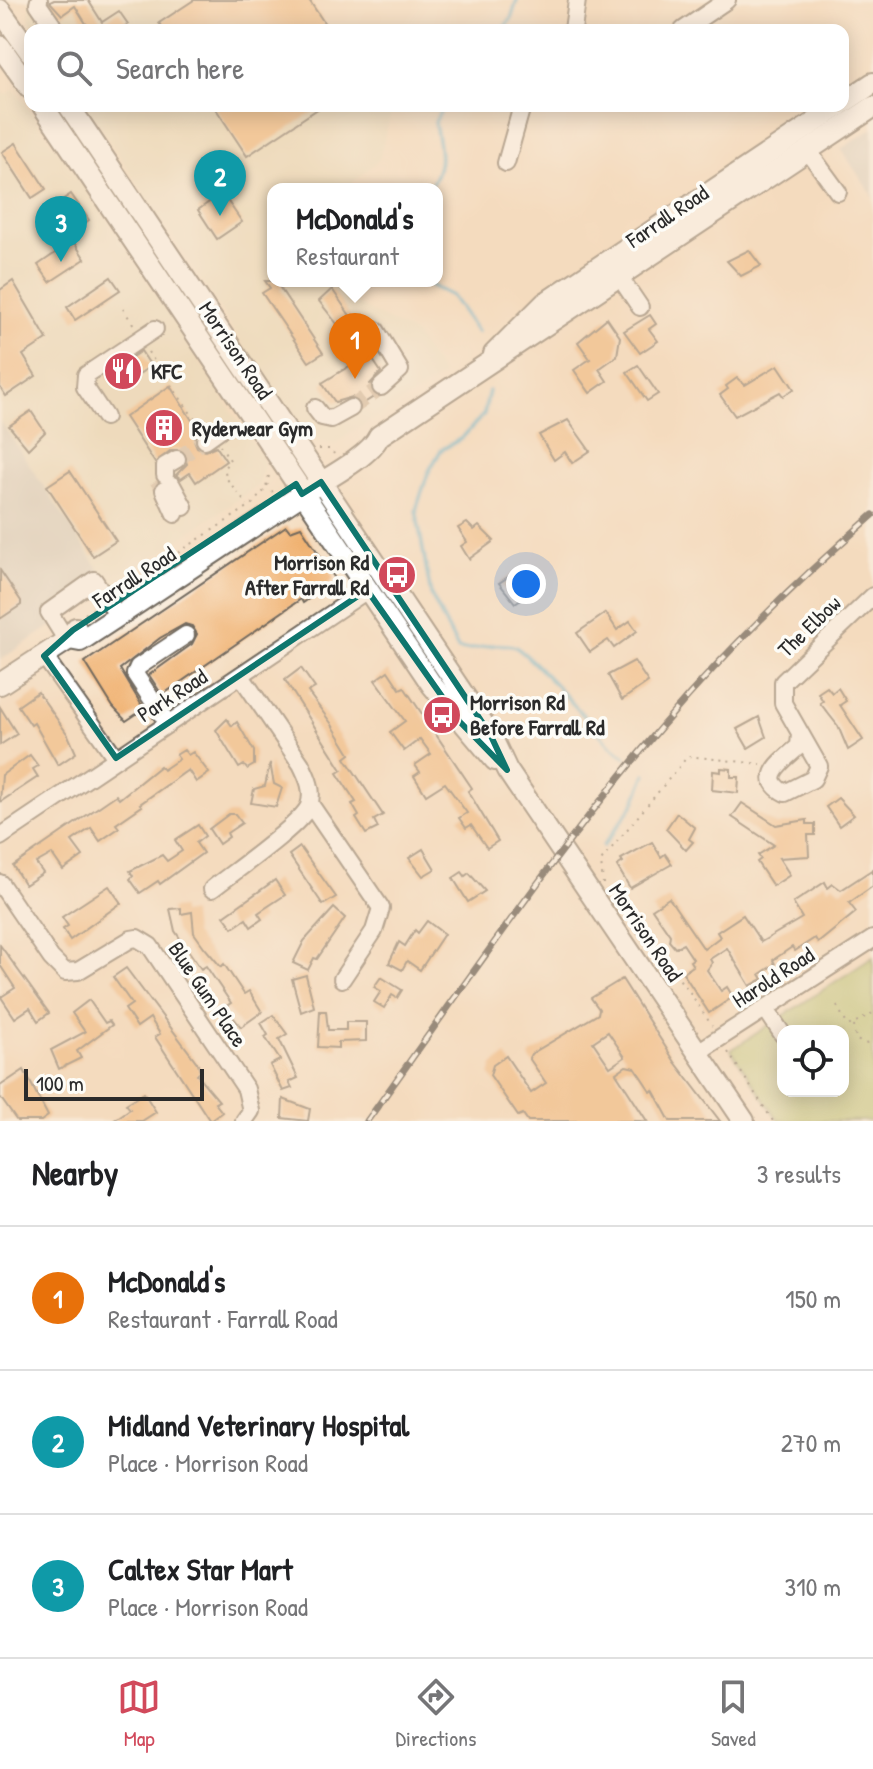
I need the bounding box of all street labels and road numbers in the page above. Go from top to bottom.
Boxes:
street label: Farrall Road [619,177,714,255]
street label: Morrison Road [192,295,280,405]
street label: Farrall Road [86,539,182,615]
street label: The Elbow [771,588,847,664]
street label: Park Road [131,661,213,729]
street label: Morrison Road [602,877,690,987]
street label: Blue Gum Place [162,935,254,1053]
street label: Harold Road [726,939,820,1015]

